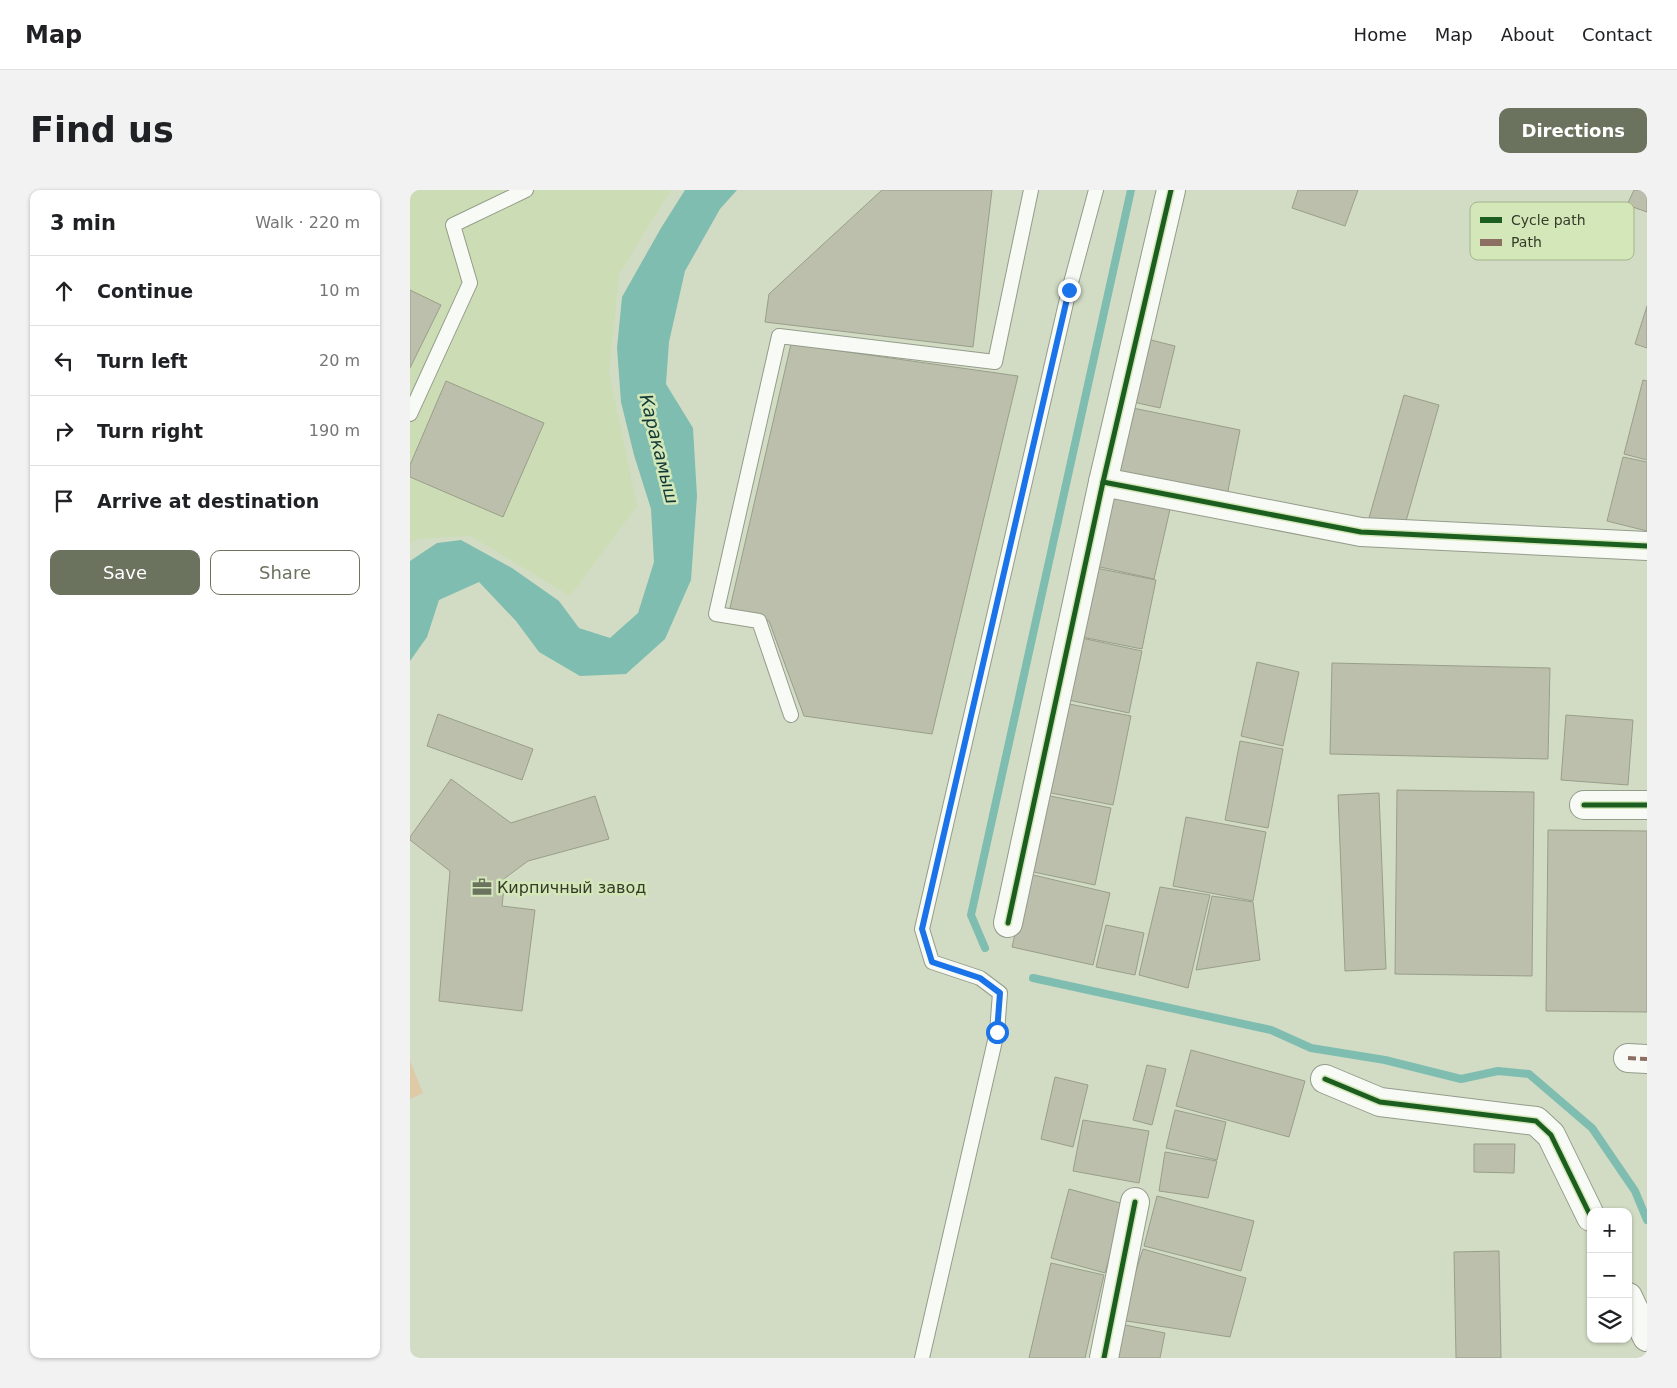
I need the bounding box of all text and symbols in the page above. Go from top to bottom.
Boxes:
text: Map [25,21,82,49]
text: Home [1354,24,1407,45]
text: Map [1435,24,1473,45]
text: About [1501,24,1554,45]
text: Contact [1582,24,1652,45]
button: Directions [1499,108,1647,153]
text: Find us [30,110,174,150]
legend [1470,202,1634,260]
text: 3 min [50,211,116,235]
text: Cycle path [1511,212,1586,228]
text: Walk · 220 m [255,213,360,232]
text: Path [1511,234,1542,250]
icon: ahead [50,277,78,305]
route end [1058,279,1081,302]
text: Continue [97,280,193,302]
text: 10 m [319,281,360,300]
icon: left [50,347,78,375]
text: Turn left [97,350,188,372]
text: 20 m [319,351,360,370]
water label: Каракамыш [636,392,683,506]
icon: right [50,417,78,445]
text: Turn right [97,420,203,442]
text: 190 m [309,421,360,440]
icon: arrive [50,487,78,515]
text: Arrive at destination [97,490,319,512]
button: Save [50,550,200,595]
button: Share [210,550,360,595]
office icon: Кирпичный завод [471,876,493,898]
place label: Кирпичный завод [497,878,646,897]
route start [986,1021,1009,1044]
map controls [1587,1208,1632,1343]
button: + [1587,1208,1632,1253]
button: − [1587,1253,1632,1298]
button: layers [1587,1298,1632,1343]

